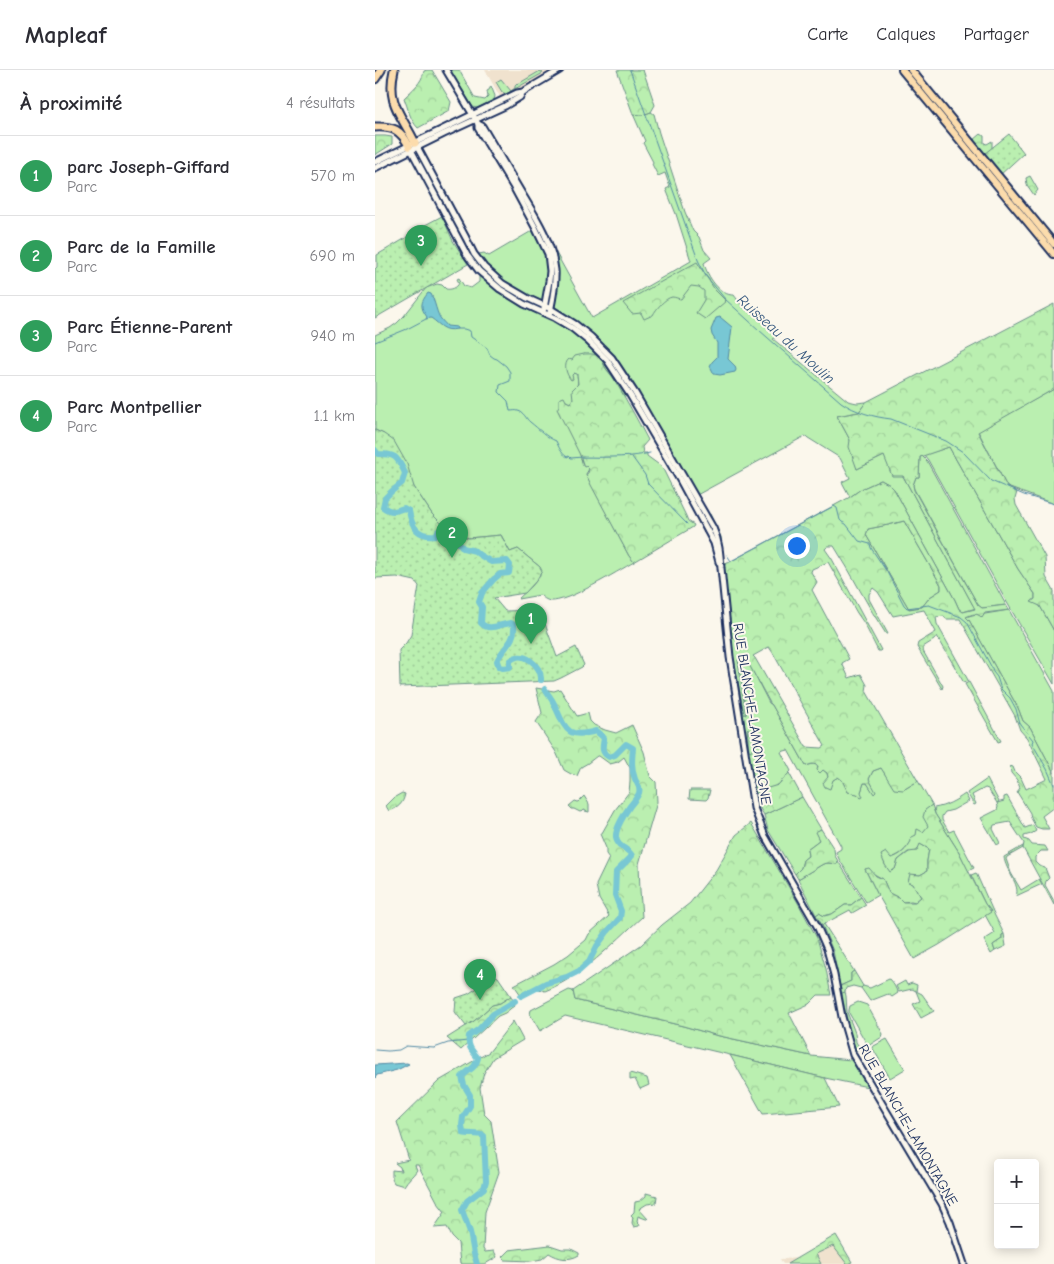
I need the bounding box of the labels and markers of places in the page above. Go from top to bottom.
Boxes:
pin: 3 [405,225,437,266]
pin: 2 [436,517,468,558]
pin: 1 [515,603,547,644]
pin: 4 [464,959,496,1000]

